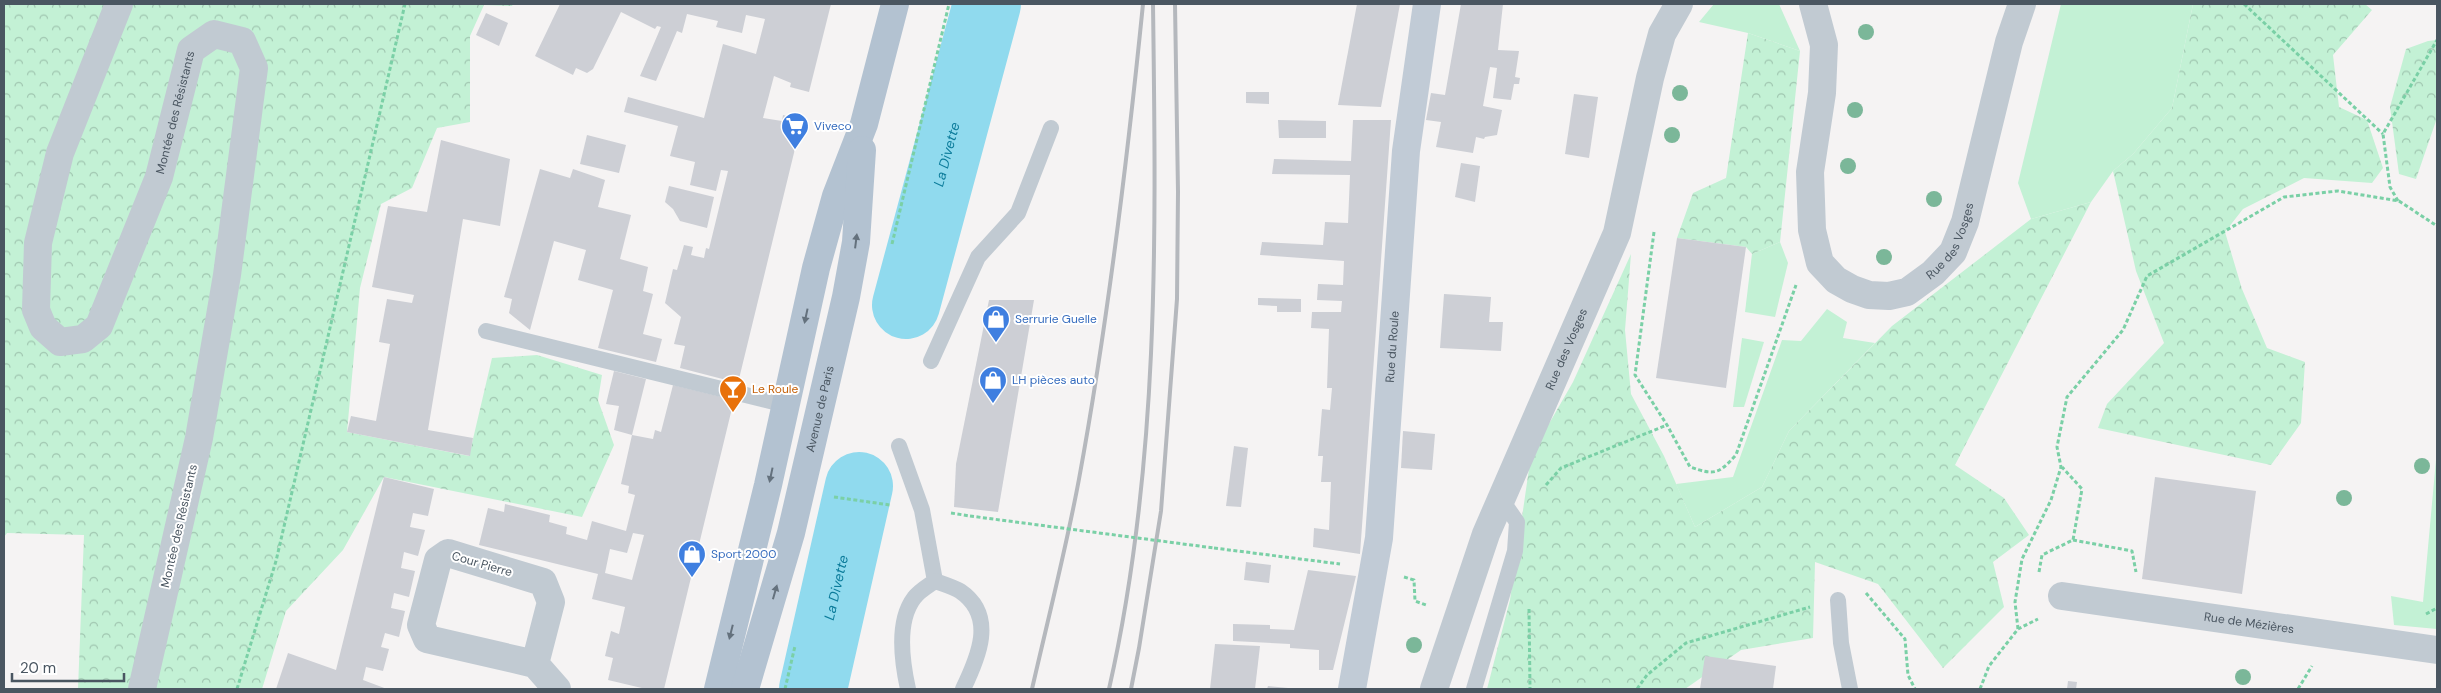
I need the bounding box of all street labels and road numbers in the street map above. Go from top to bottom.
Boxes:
street label: Montée des Résistants [152,49,198,176]
street label: Rue des Vosges [1923,201,1977,283]
street label: Rue des Vosges [1542,306,1591,392]
street label: Rue du Roule [1382,310,1403,383]
street label: Avenue de Paris [802,364,838,454]
street label: Montée des Résistants [157,463,201,589]
street label: Cour Pierre [450,548,514,580]
street label: Rue de Mézières [2203,609,2295,637]

